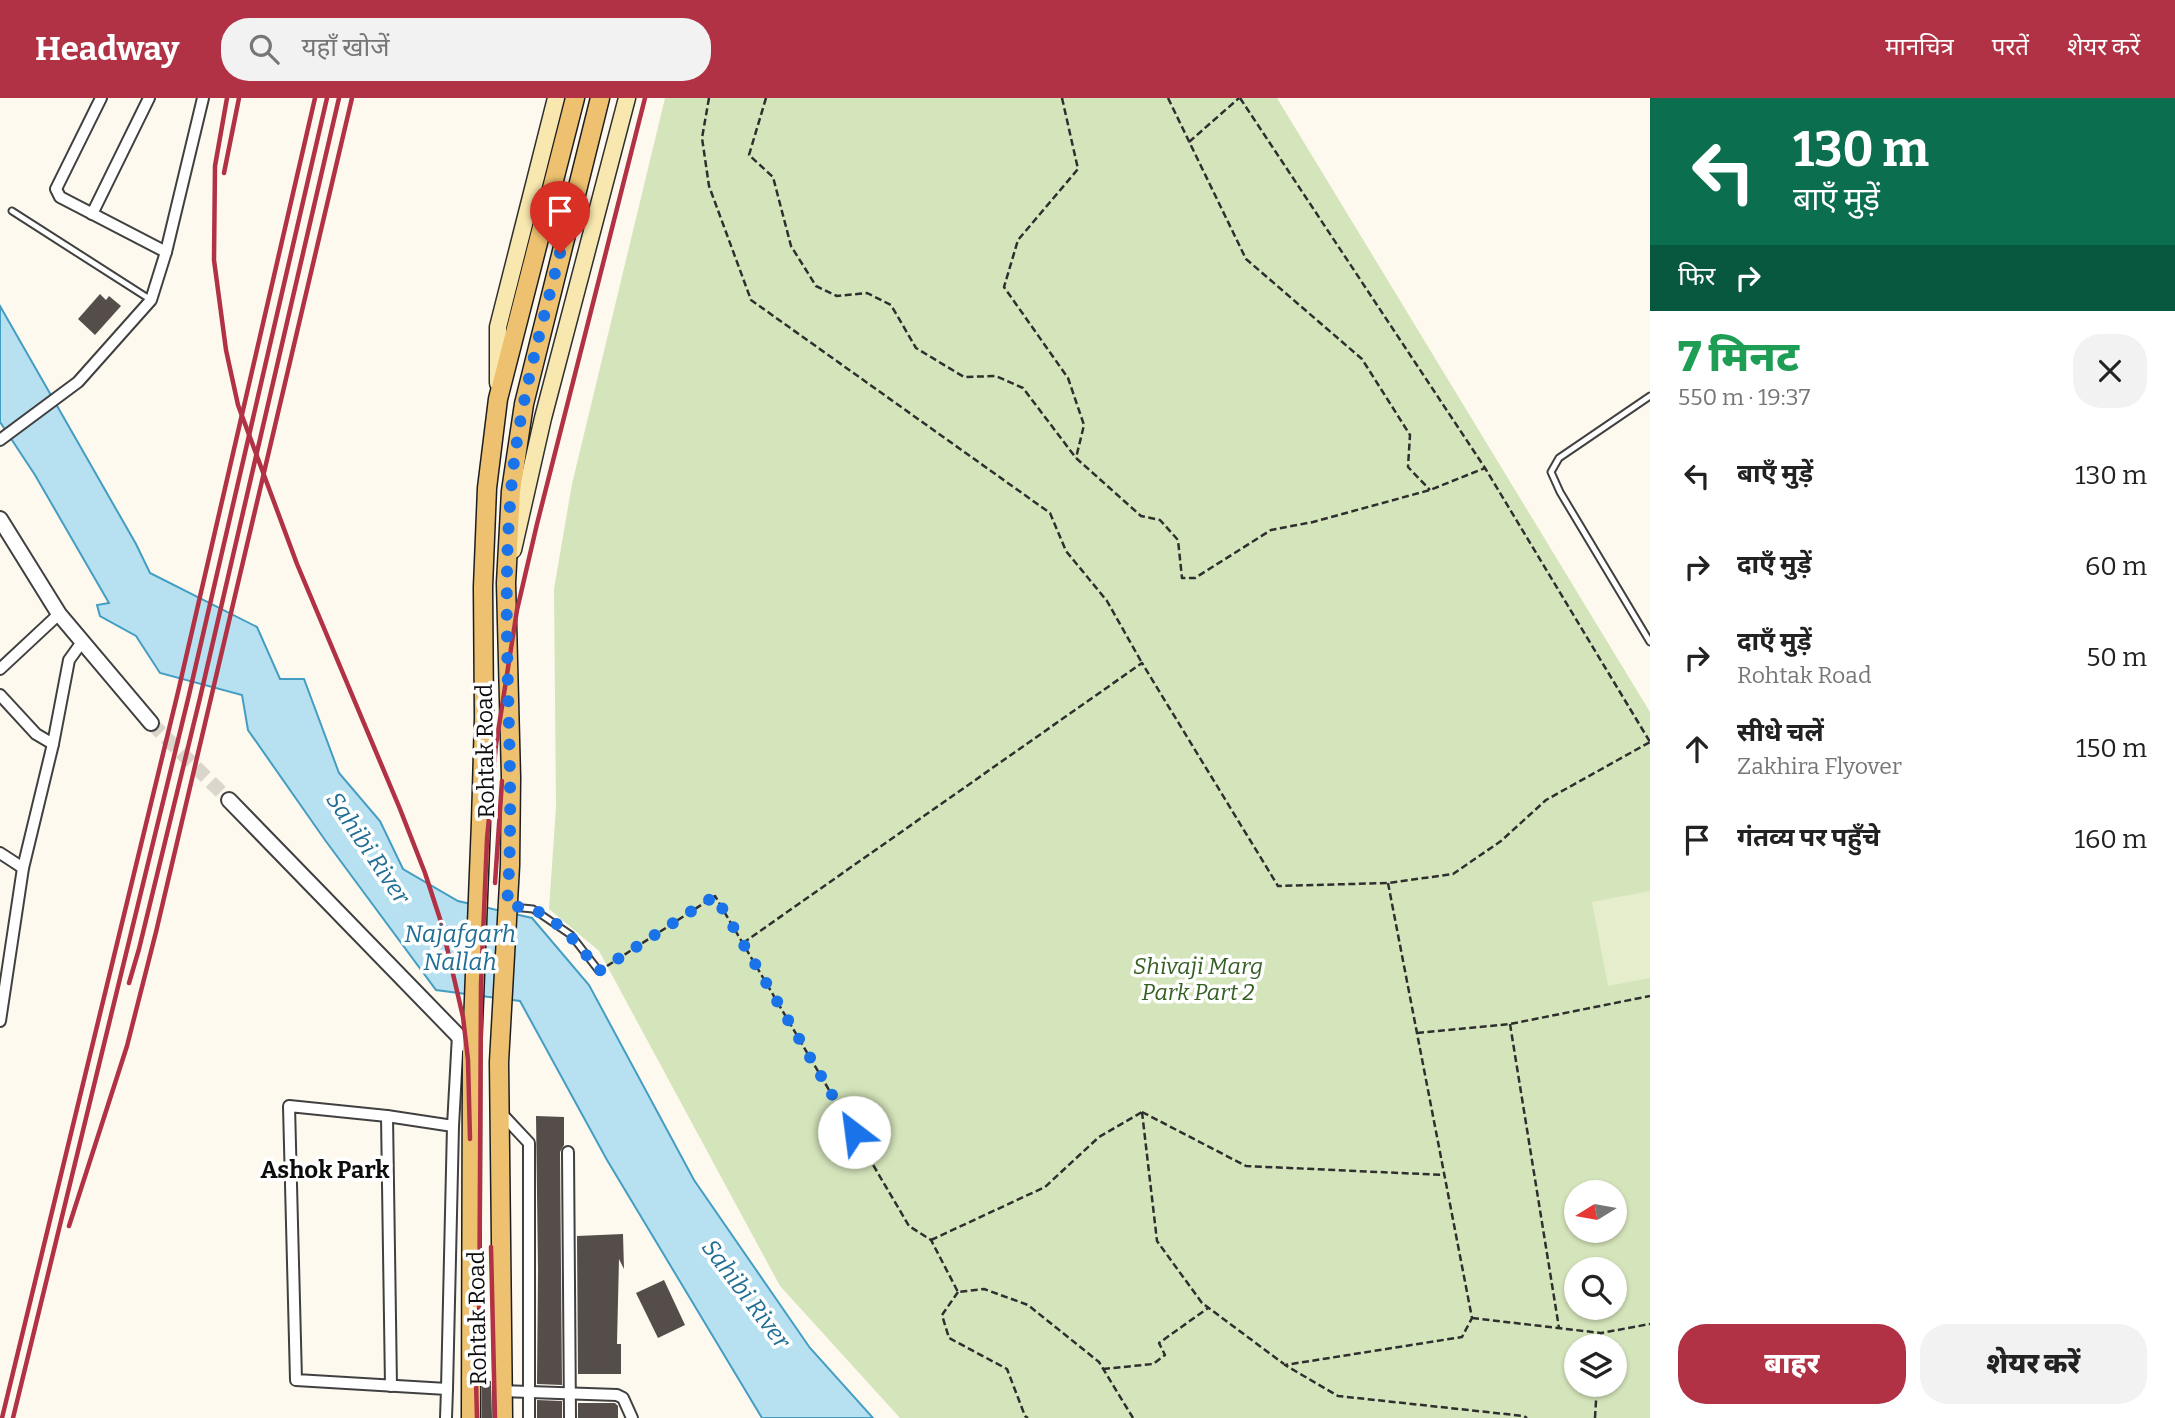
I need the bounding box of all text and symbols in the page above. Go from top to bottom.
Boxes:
search box [221,18,711,81]
text: Headway [35,29,179,69]
icon: search [245,30,283,68]
text: यहाँ खोजें [301,32,390,63]
text: मानचित्र [1885,33,1954,61]
text: परतें [1992,33,2029,61]
text: शेयर करें [2067,33,2140,61]
text: 130 m [1793,120,1929,179]
icon: left [1678,126,1769,217]
text: बाएँ मुड़ें [1793,180,1880,218]
pin [530,181,590,253]
icon: arrive [541,192,579,230]
icon: right [1729,259,1767,297]
text: फिर [1678,261,1715,292]
text: 7 मिनट [1678,332,1799,382]
button: close [2073,334,2147,408]
text: 550 m · 19:37 [1678,383,1810,411]
icon: left [1678,457,1716,495]
text: बाएँ मुड़ें [1737,458,1813,489]
text: 130 m [2075,460,2147,491]
icon: right [1678,548,1716,586]
text: दाएँ मुड़ें [1737,549,1812,580]
text: 60 m [2085,551,2147,582]
text: दाएँ मुड़ें [1737,626,1812,657]
icon: right [1678,639,1716,677]
text: 50 m [2086,642,2147,673]
text: Rohtak Road [1737,661,1872,689]
street label: Rohtak Road [470,683,500,819]
text: सीधे चलें [1737,717,1824,748]
icon: ahead [1678,730,1716,768]
text: 150 m [2076,733,2147,764]
text: Zakhira Flyover [1737,752,1902,780]
water label: Sahibi River [320,787,416,910]
icon: arrive [1678,821,1716,859]
text: गंतव्य पर पहुँचे [1737,822,1880,853]
text: 160 m [2075,824,2147,855]
water label: Najafgarh Nallah [404,920,516,976]
park label: Shivaji Marg Park Part 2 [1133,952,1263,1006]
position arrow [817,1095,891,1169]
district label: Ashok Park [260,1156,390,1184]
north arrow [1564,1180,1628,1242]
map controls [1564,1180,1627,1397]
water label: Sahibi River [696,1234,797,1355]
street label: Rohtak Road [462,1250,492,1386]
button: search [1564,1257,1627,1320]
button: बाहर [1678,1324,1906,1404]
button: शेयर करें [1920,1324,2147,1404]
button: layers [1564,1334,1627,1397]

